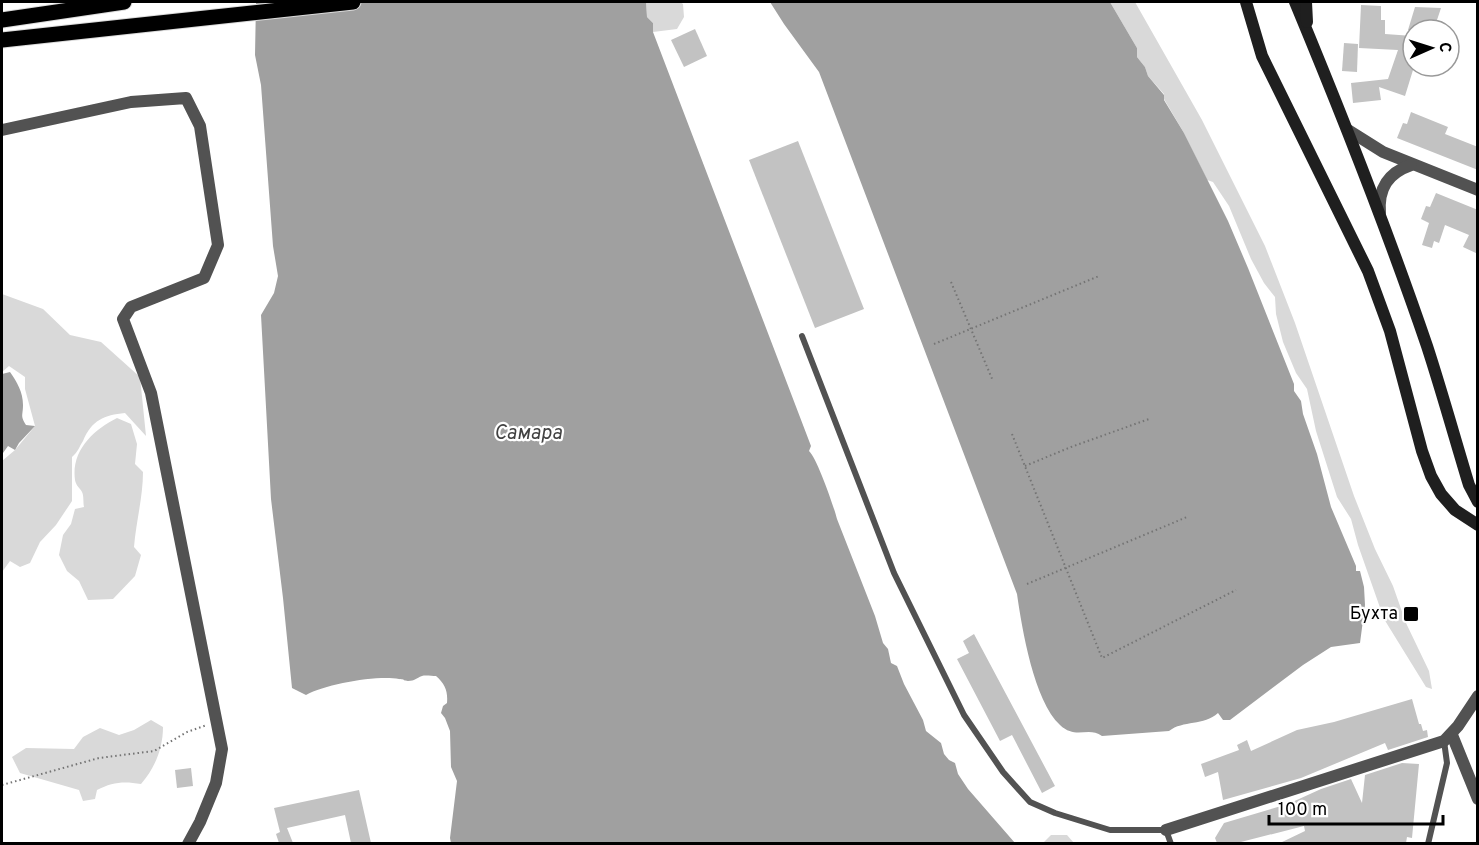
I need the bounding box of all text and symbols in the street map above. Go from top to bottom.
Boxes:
north arrow [1401,18,1461,78]
text: С [1434,42,1454,53]
water label: Самара [494,421,563,447]
place label: Бухта [1350,603,1398,626]
marker: Бухта [1402,605,1420,623]
scale bar [1269,788,1443,826]
text: 100 m [1278,799,1327,822]

